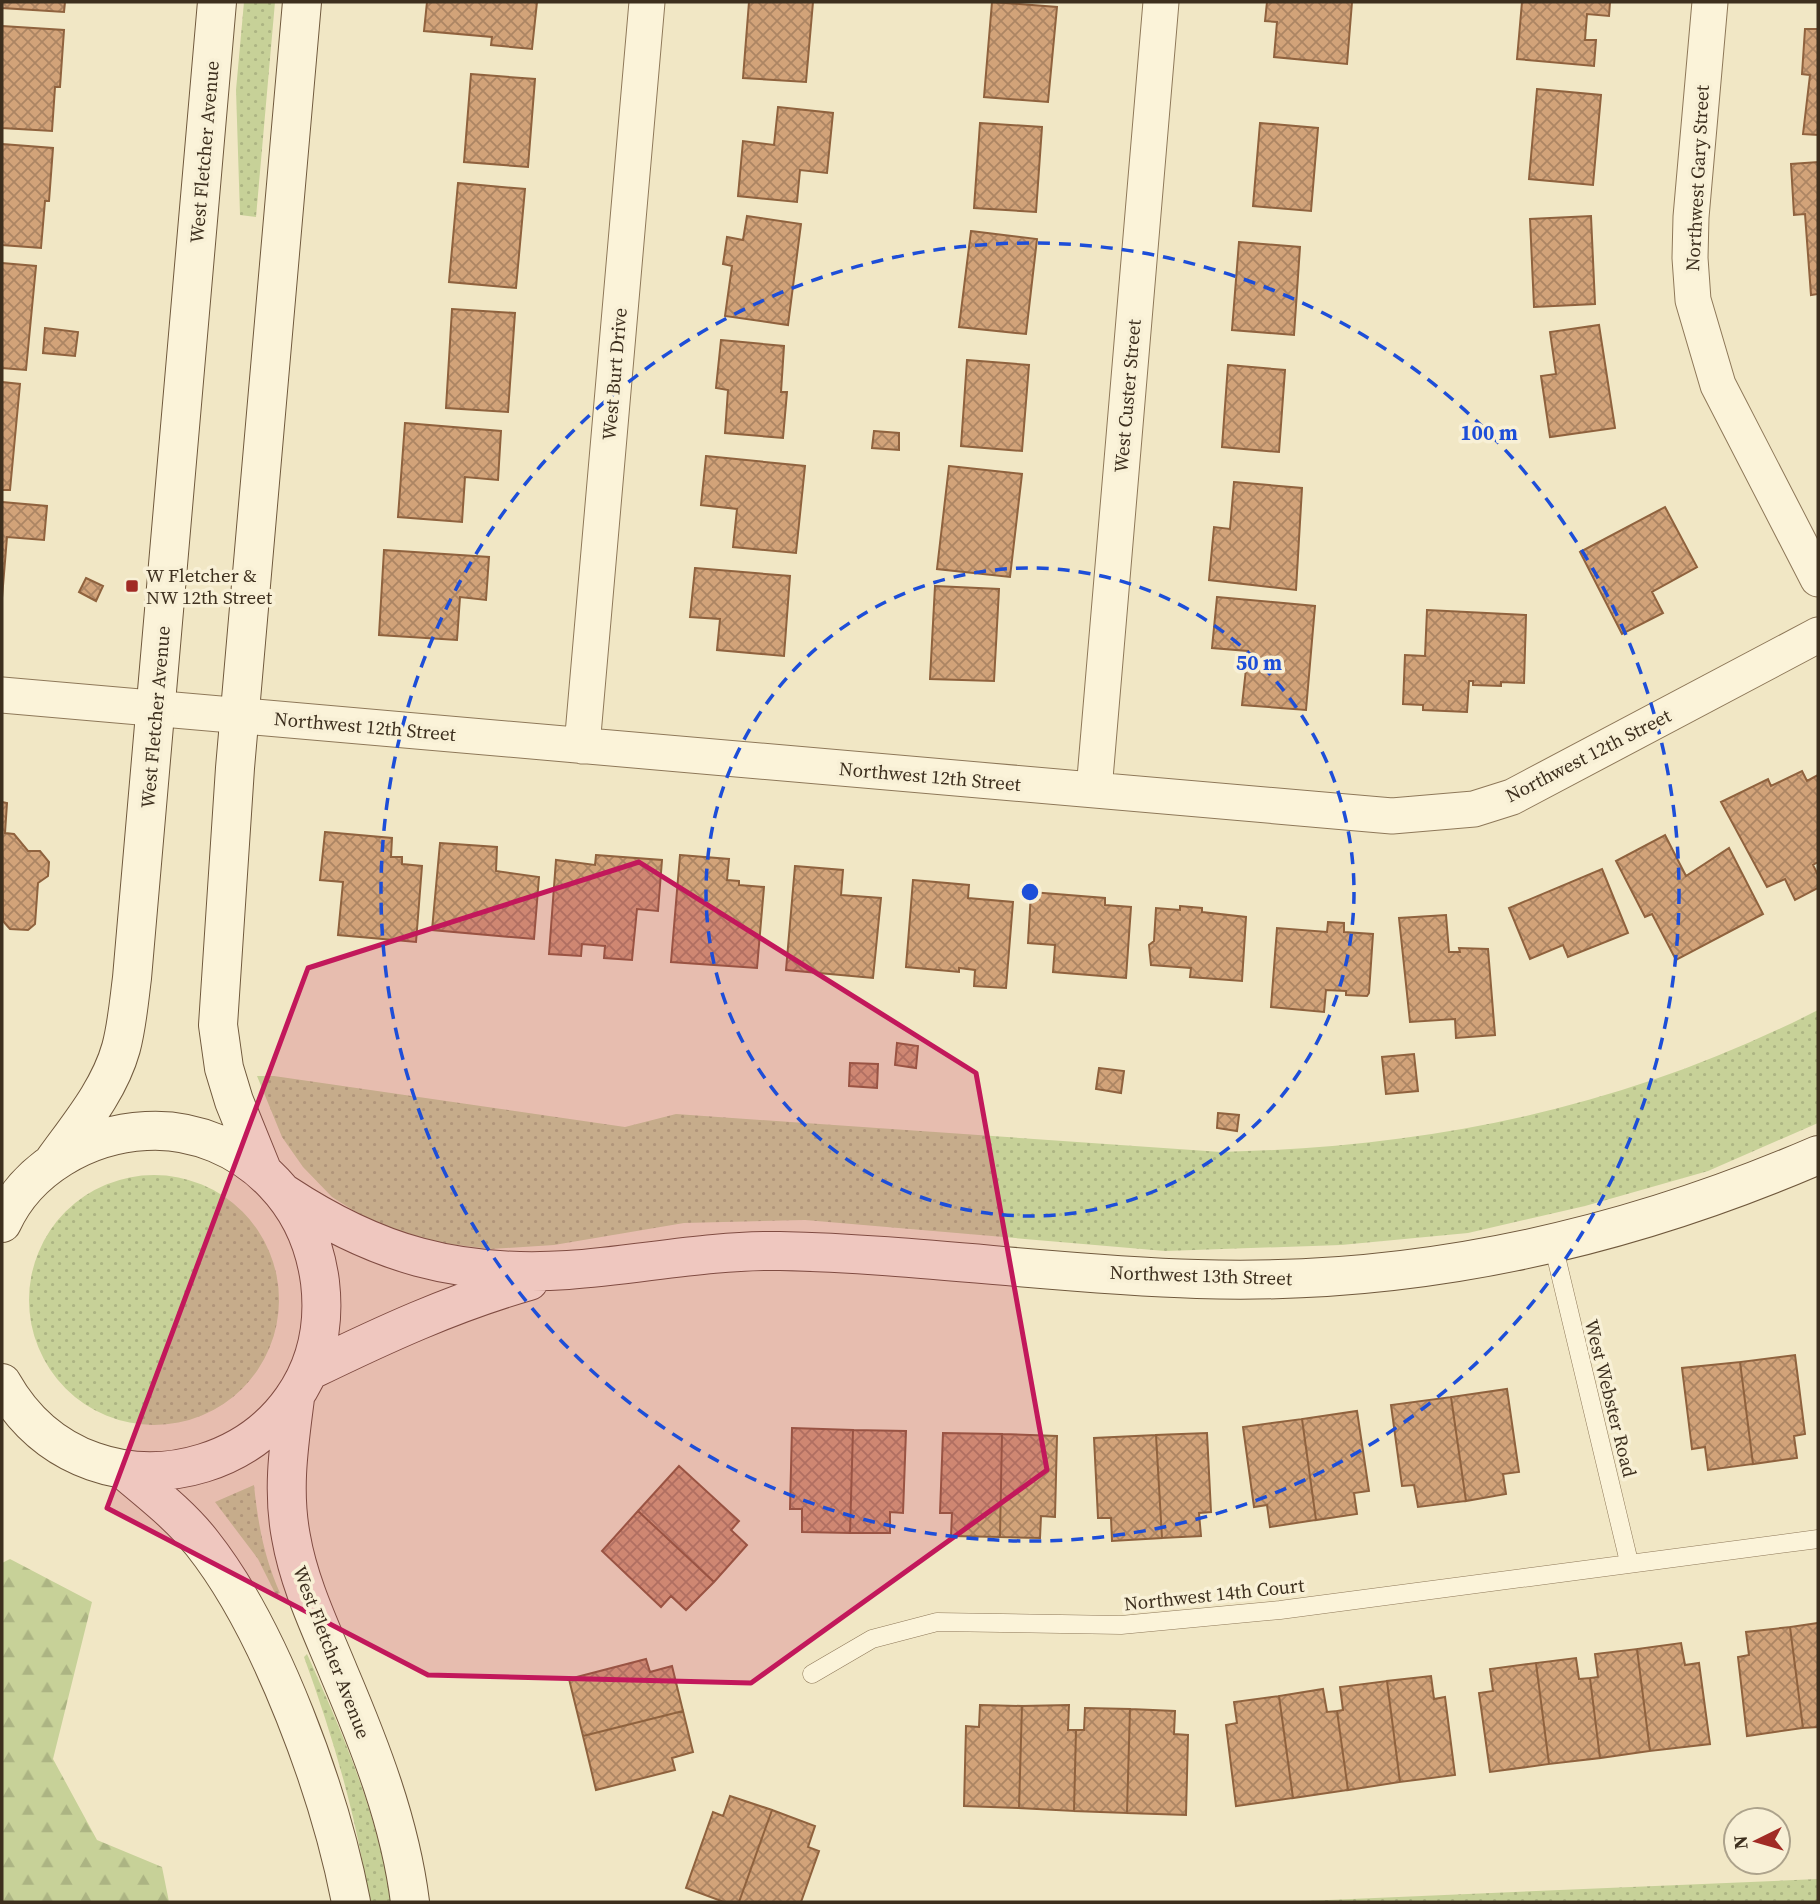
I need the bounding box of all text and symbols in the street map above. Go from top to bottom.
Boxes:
street label: West Fletcher Avenue [183,60,225,244]
street label: Northwest Gary Street [1679,83,1715,272]
street label: West Burt Drive [595,307,633,441]
street label: West Custer Street [1107,317,1147,474]
text: 100 m [1460,418,1518,447]
place label: W Fletcher & NW 12th Street [146,562,273,610]
marker: W Fletcher & NW 12th Street [124,578,140,594]
street label: West Fletcher Avenue [134,625,176,809]
text: 50 m [1236,648,1282,677]
street label: Northwest 12th Street [1501,702,1676,808]
street label: Northwest 12th Street [273,705,458,747]
street label: Northwest 12th Street [838,755,1023,797]
centre of rings [1018,880,1042,904]
street label: Northwest 13th Street [1109,1259,1293,1291]
street label: West Webster Road [1579,1316,1643,1480]
street label: West Fletcher Avenue [287,1562,377,1742]
street label: Northwest 14th Court [1123,1572,1306,1616]
north arrow [1722,1806,1792,1876]
text: N [1726,1834,1754,1851]

